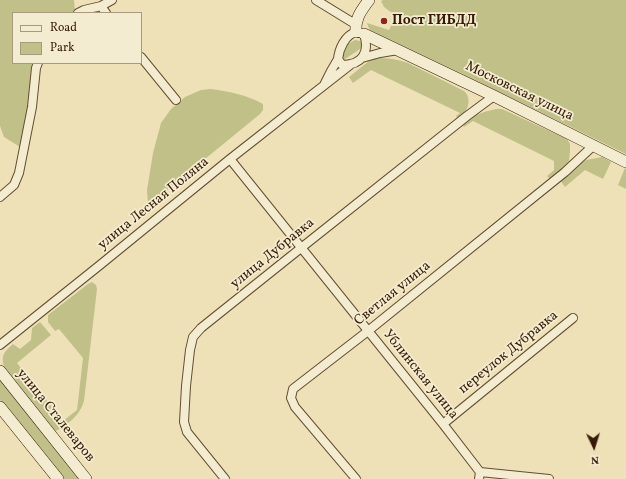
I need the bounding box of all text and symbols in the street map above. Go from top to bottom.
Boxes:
legend [12,12,142,64]
place label: Пост ГИБДД [392,13,477,29]
marker: Пост ГИБДД [379,16,389,26]
text: Road [50,20,77,36]
text: Park [50,40,75,56]
street label: Московская улица [462,59,576,125]
street label: улица Лесная Поляна [95,154,213,254]
street label: улица Дубравка [228,215,318,293]
street label: Светлая улица [351,258,435,330]
street label: переулок Дубравка [456,308,562,398]
street label: Ублинская улица [379,327,461,423]
street label: улица Сталеваров [12,366,98,466]
north arrow [574,427,614,467]
text: N [590,452,599,467]

